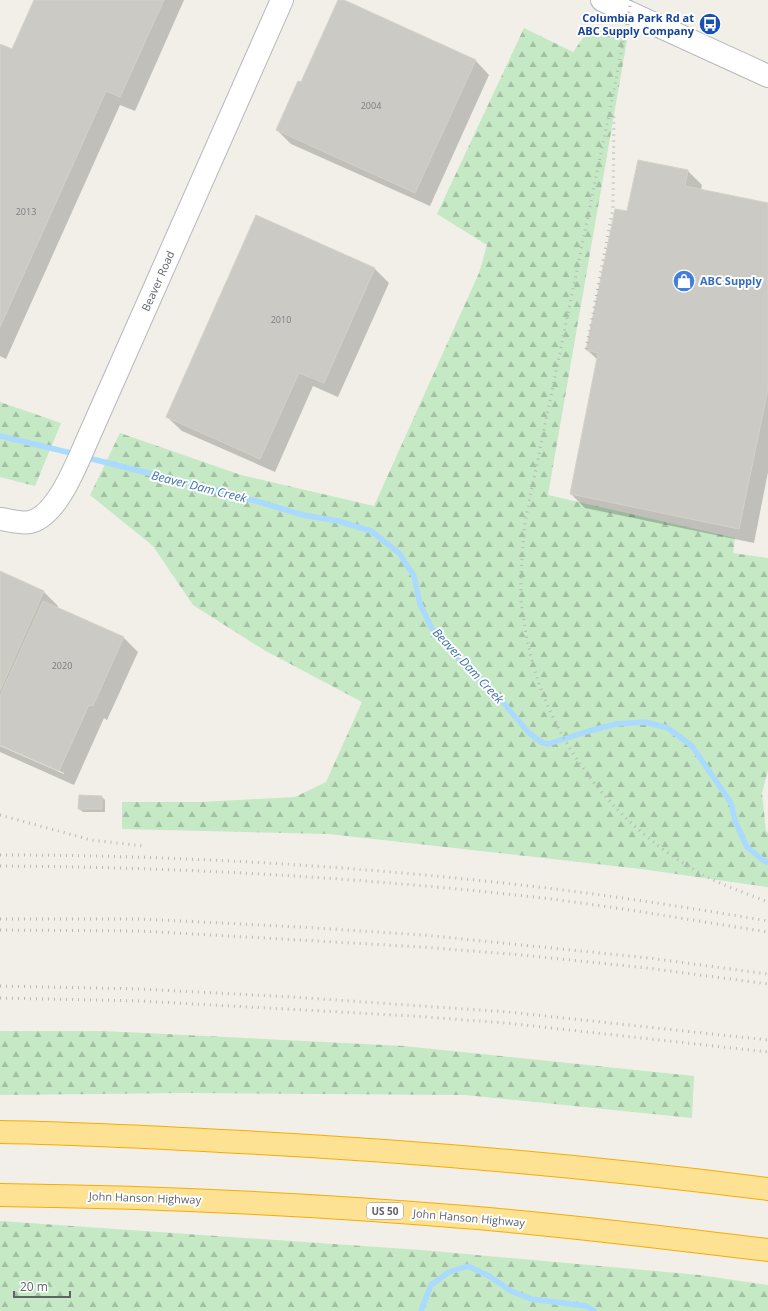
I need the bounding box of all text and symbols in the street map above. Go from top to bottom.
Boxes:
place label: Columbia Park Rd at ABC Supply Company [578,10,695,38]
bus stop icon: Columbia Park Rd at ABC Supply Company [697,11,723,37]
house number: 2004 [361,99,381,112]
house number: 2013 [16,205,36,218]
street label: Beaver Road [138,248,178,313]
shop icon: ABC Supply [671,268,697,294]
place label: ABC Supply [700,273,762,288]
house number: 2010 [271,313,291,326]
water label: Beaver Dam Creek [150,466,249,507]
water label: Beaver Dam Creek [429,624,509,708]
house number: 2020 [52,659,72,672]
street label: John Hanson Highway [88,1188,202,1207]
road number: US 50 [367,1203,403,1219]
street label: John Hanson Highway [412,1205,526,1230]
scale bar [14,1273,70,1299]
text: 20 m [20,1278,48,1295]

